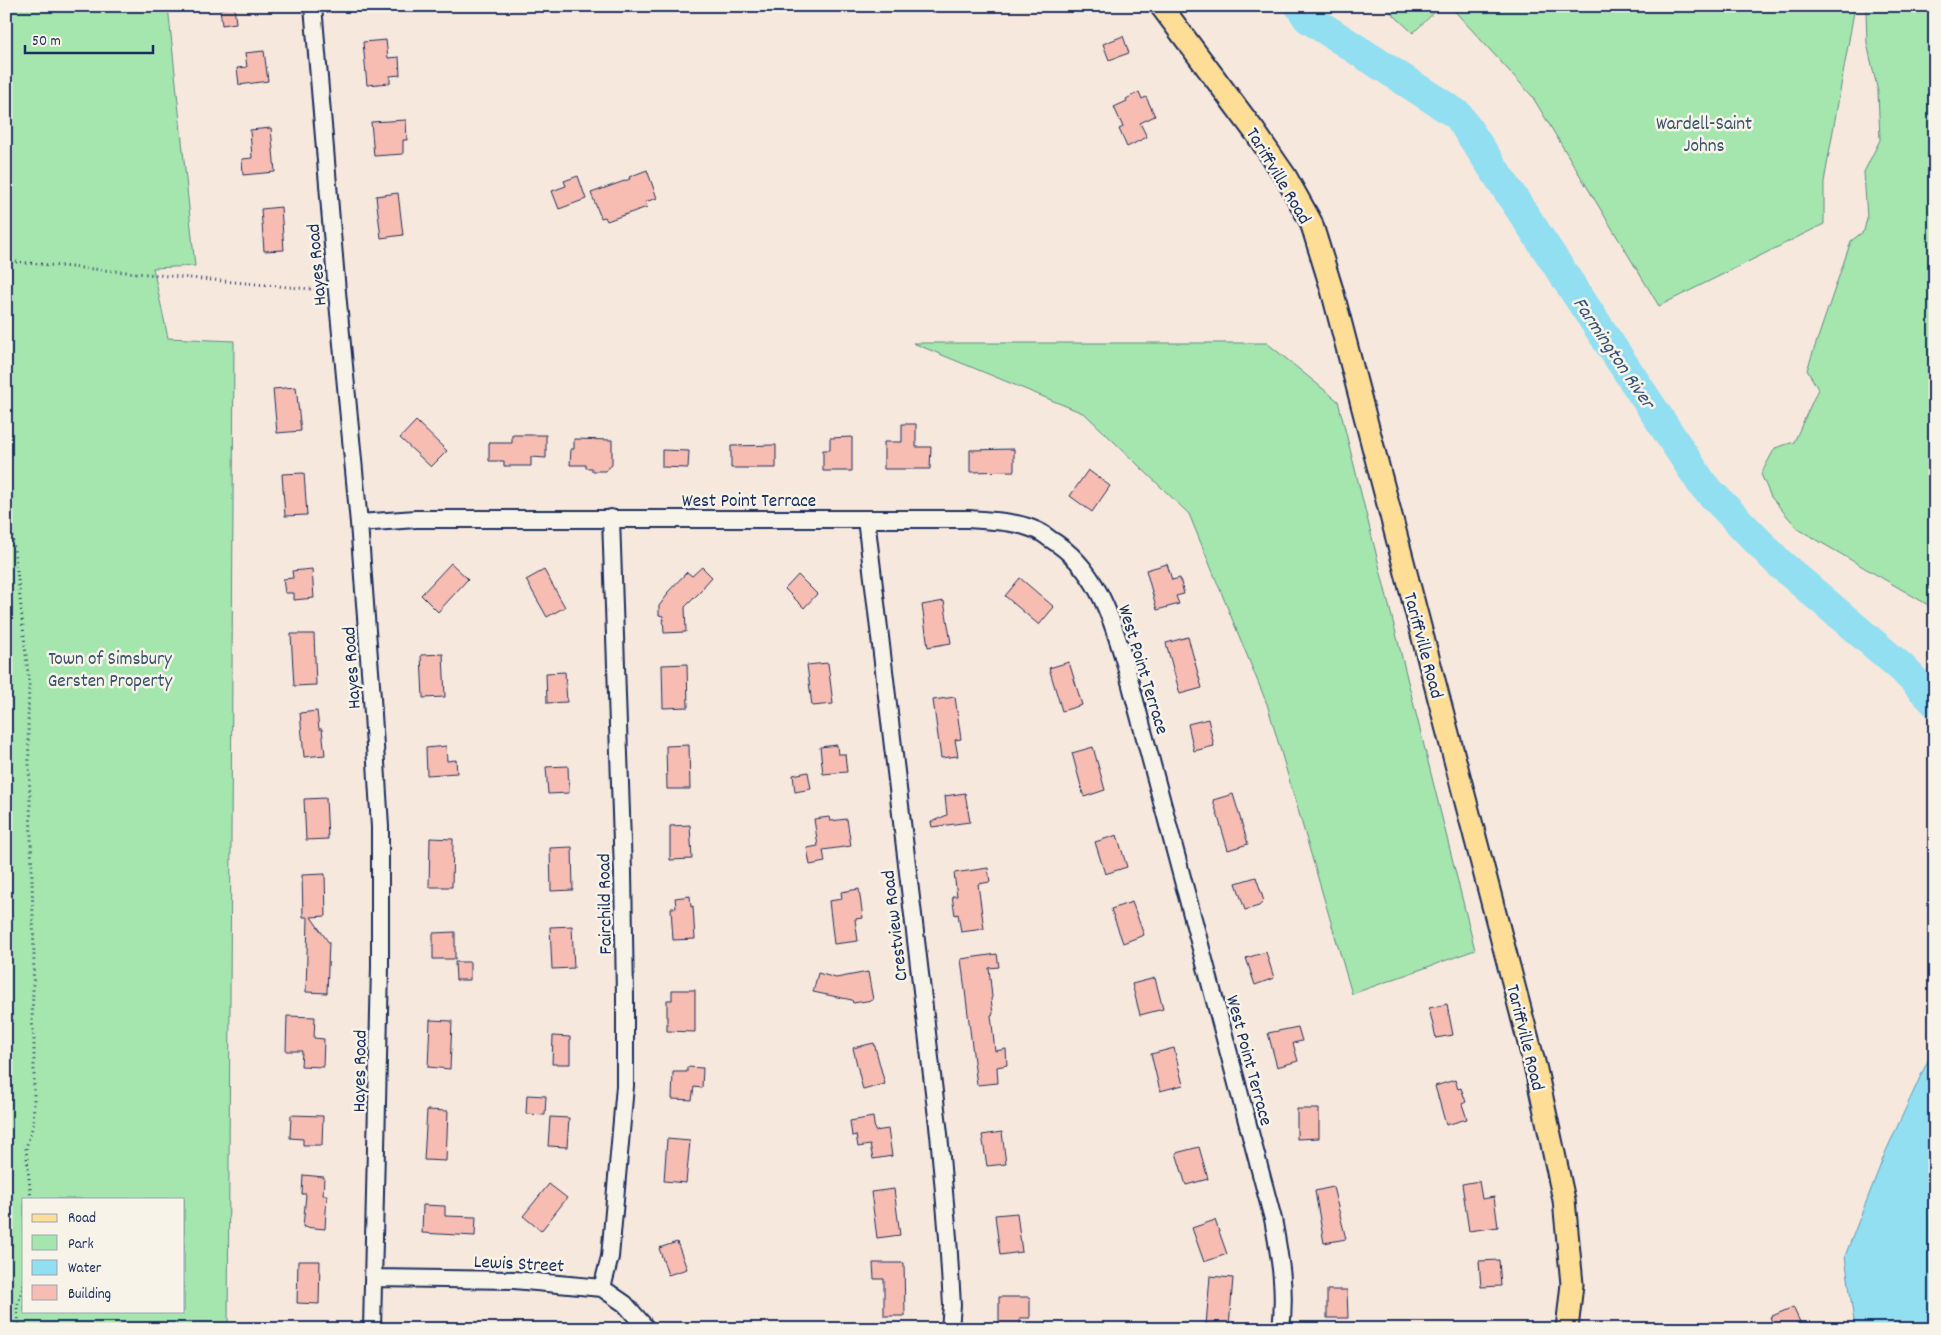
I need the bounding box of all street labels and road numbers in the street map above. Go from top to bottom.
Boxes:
street label: Tariffville Road [1237,123,1317,230]
street label: Hayes Road [301,222,336,307]
street label: West Point Terrace [682,489,816,516]
street label: Tariffville Road [1395,590,1449,702]
street label: West Point Terrace [1109,602,1174,738]
street label: Hayes Road [337,626,370,710]
street label: Fairchild Road [592,853,621,955]
street label: Crestview Road [876,869,917,983]
street label: Tariffville Road [1497,982,1550,1094]
street label: West Point Terrace [1217,993,1278,1129]
street label: Hayes Road [347,1030,376,1113]
street label: Lewis Street [473,1250,565,1281]

